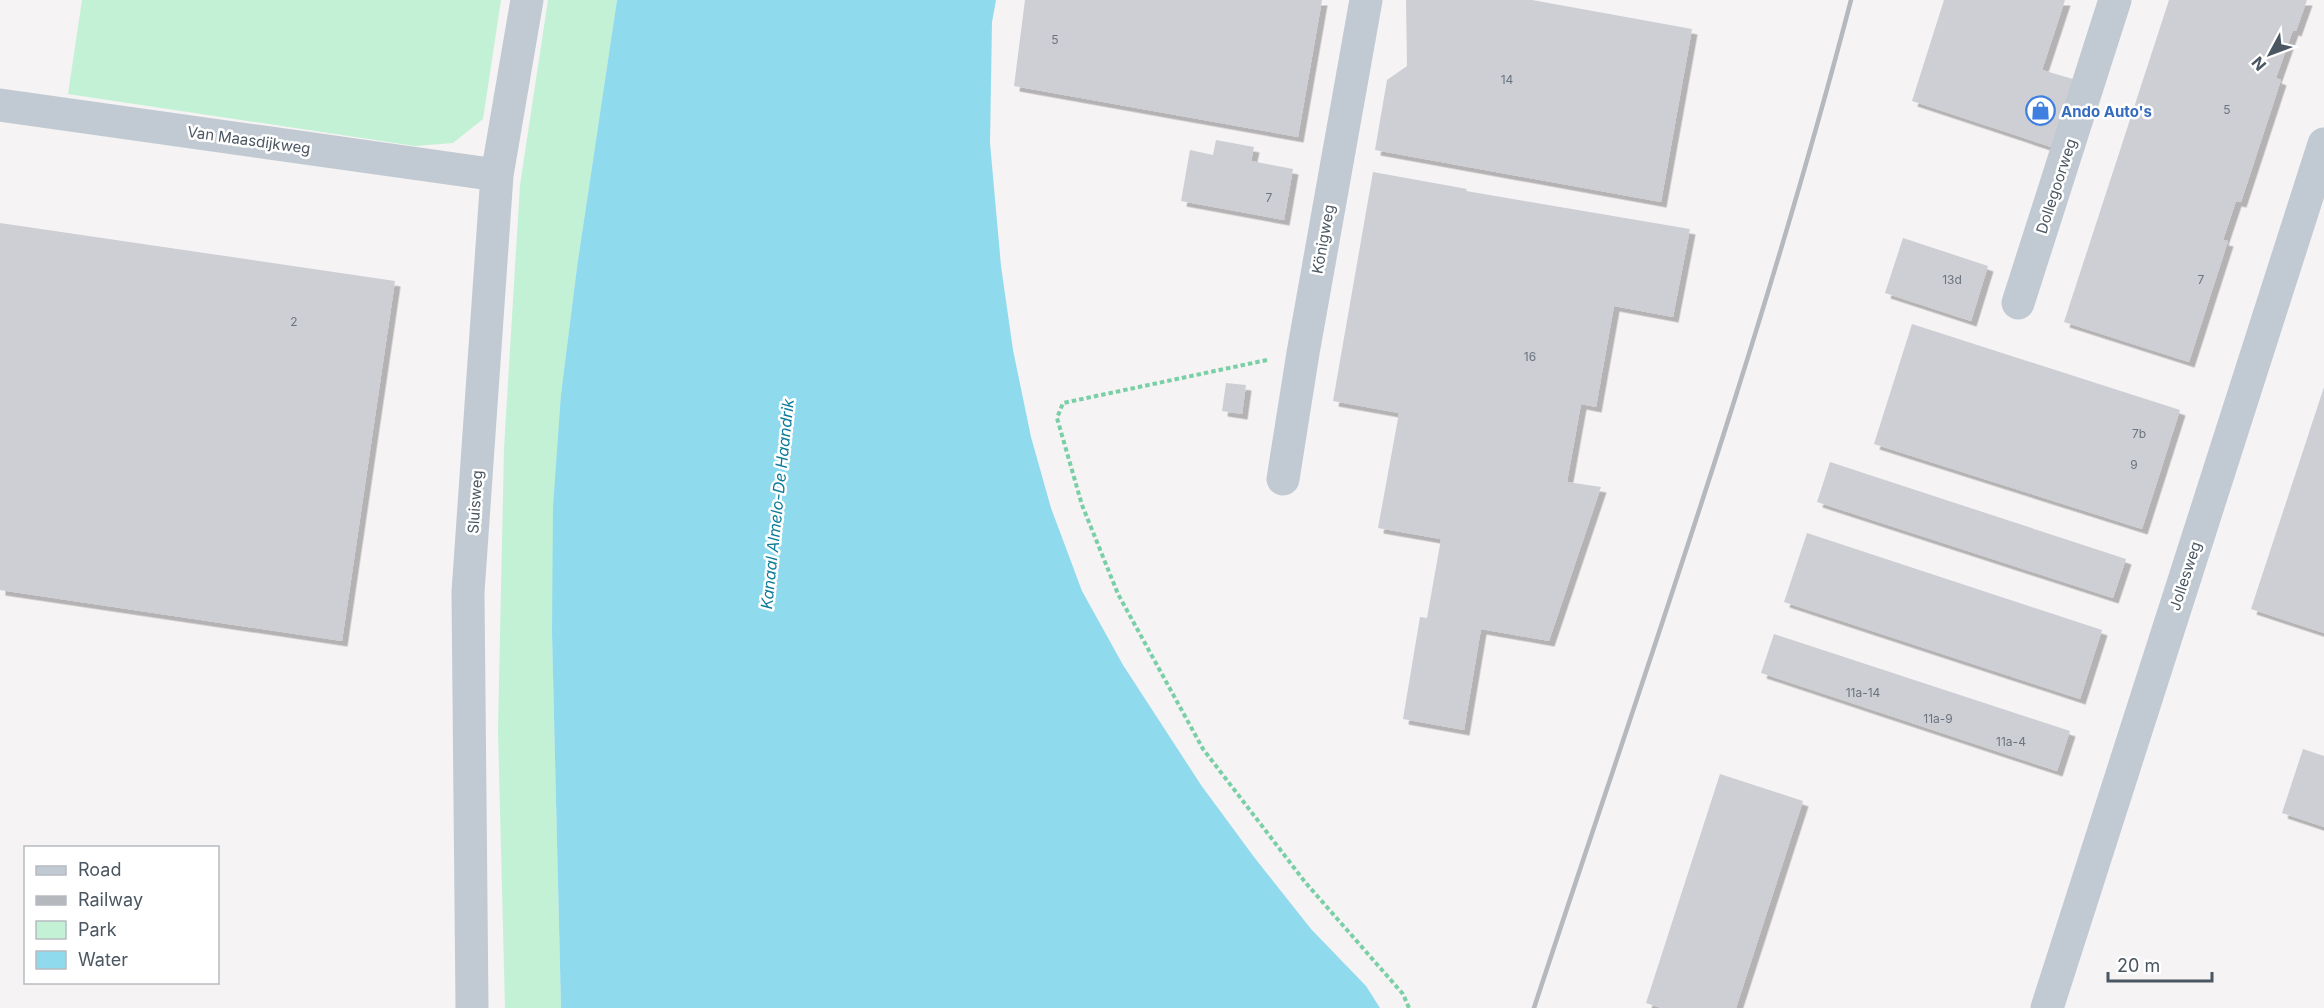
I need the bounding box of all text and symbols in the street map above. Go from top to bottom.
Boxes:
north arrow [2240,24,2300,84]
house number: 5 [1051,32,1059,47]
text: N [2247,53,2270,75]
house number: 14 [1501,72,1514,87]
shop icon: Ando Auto's [2024,95,2056,127]
place label: Ando Auto's [2061,102,2152,121]
house number: 5 [2223,102,2231,117]
street label: Van Maasdijkweg [186,122,312,158]
street label: Dollegoorweg [2032,136,2080,236]
house number: 7 [1266,190,1273,205]
street label: Königweg [1308,203,1338,275]
house number: 13d [1942,272,1962,287]
house number: 7 [2198,272,2205,287]
house number: 2 [290,314,298,329]
house number: 16 [1524,349,1536,364]
water label: Kanaal Almelo-De Haandrik [756,398,798,610]
house number: 7b [2132,426,2146,441]
house number: 9 [2130,457,2138,472]
street label: Sluisweg [463,470,487,534]
street label: Jollesweg [2165,539,2205,613]
house number: 11a-14 [1846,685,1881,700]
house number: 11a-9 [1923,711,1953,726]
house number: 11a-4 [1996,734,2026,749]
legend [24,846,219,984]
text: Road [78,859,121,880]
text: Railway [78,889,143,910]
text: Park [78,919,117,940]
scale bar [2108,945,2212,983]
text: Water [78,949,128,970]
text: 20 m [2117,955,2160,976]

